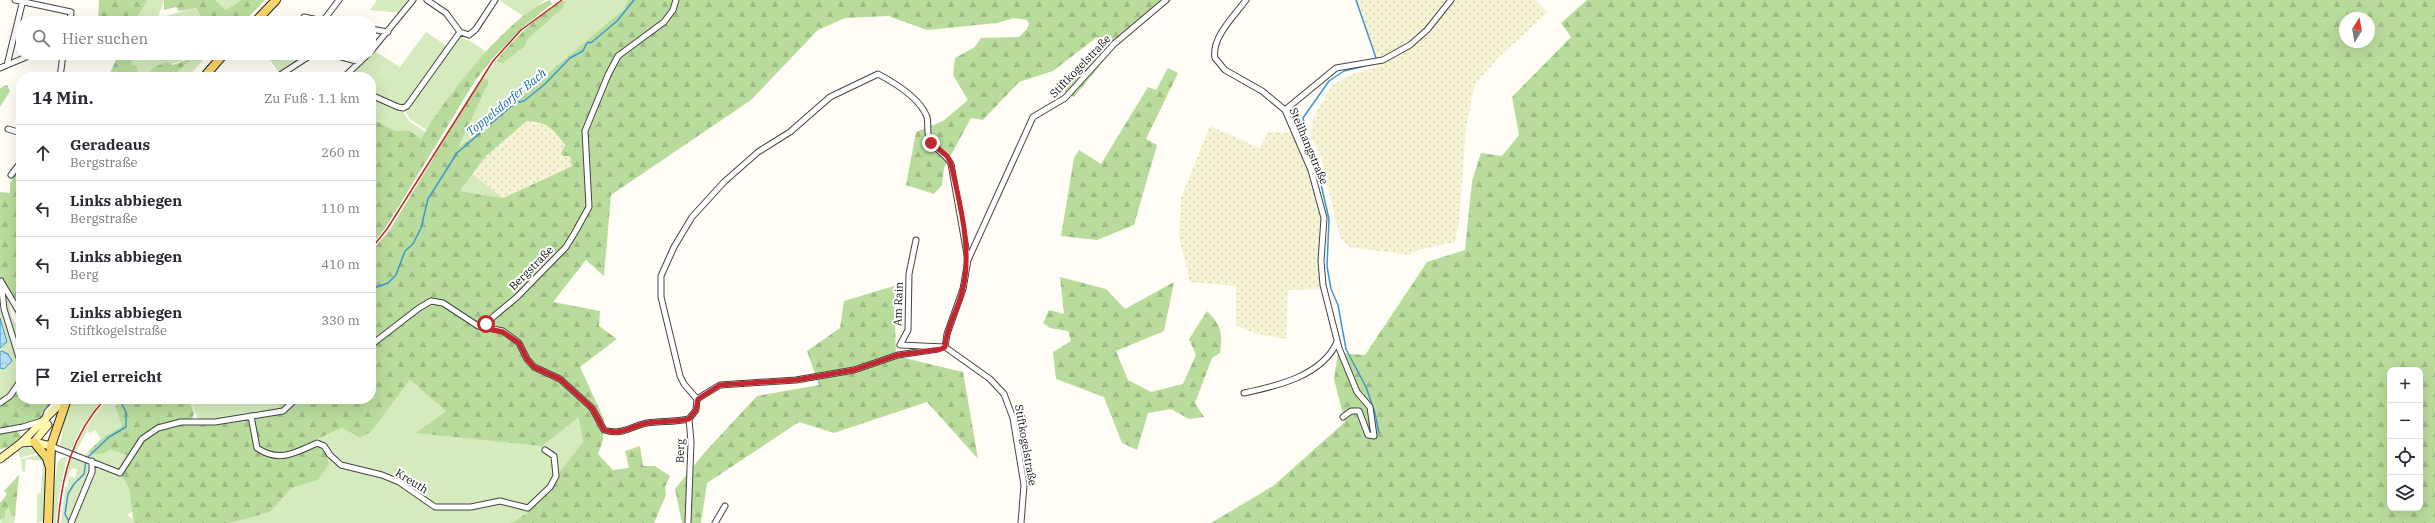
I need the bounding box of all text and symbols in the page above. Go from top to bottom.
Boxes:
north arrow [2339,12,2375,48]
search box [16,16,376,60]
icon: search [30,27,52,49]
text: Hier suchen [62,29,148,48]
street label: Stiftkogelstraße [1046,32,1114,100]
water label: Toppelsdorfer Bach [463,65,549,139]
text: 14 Min. [32,87,94,109]
text: Zu Fuß · 1.1 km [264,90,360,107]
street label: Steilhangstraße [1287,106,1331,187]
route end [922,134,940,152]
text: Geradeaus [70,135,150,154]
icon: ahead [32,142,54,164]
text: 260 m [321,144,360,161]
text: Bergstraße [70,154,138,171]
text: Links abbiegen [70,191,182,210]
icon: left [32,198,54,220]
text: 110 m [321,200,360,217]
text: Bergstraße [70,210,138,227]
street label: Bergstraße [506,243,556,293]
text: Links abbiegen [70,247,182,266]
icon: left [32,254,54,276]
text: 410 m [321,256,360,273]
text: Berg [70,266,99,283]
street label: Am Rain [890,282,906,326]
text: Links abbiegen [70,303,182,322]
icon: left [32,310,54,332]
text: 330 m [321,312,360,329]
route start [477,315,495,333]
text: Stiftkogelstraße [70,322,167,339]
icon: arrive [32,366,54,388]
text: Ziel erreicht [70,367,162,386]
map controls [2387,367,2423,511]
button: + [2387,367,2423,403]
street label: Stiftkogelstraße [1012,403,1040,487]
button: − [2387,403,2423,439]
street label: Berg [673,439,687,463]
button: locate [2387,439,2423,475]
street label: Kreuth [393,466,431,497]
button: layers [2387,475,2423,511]

